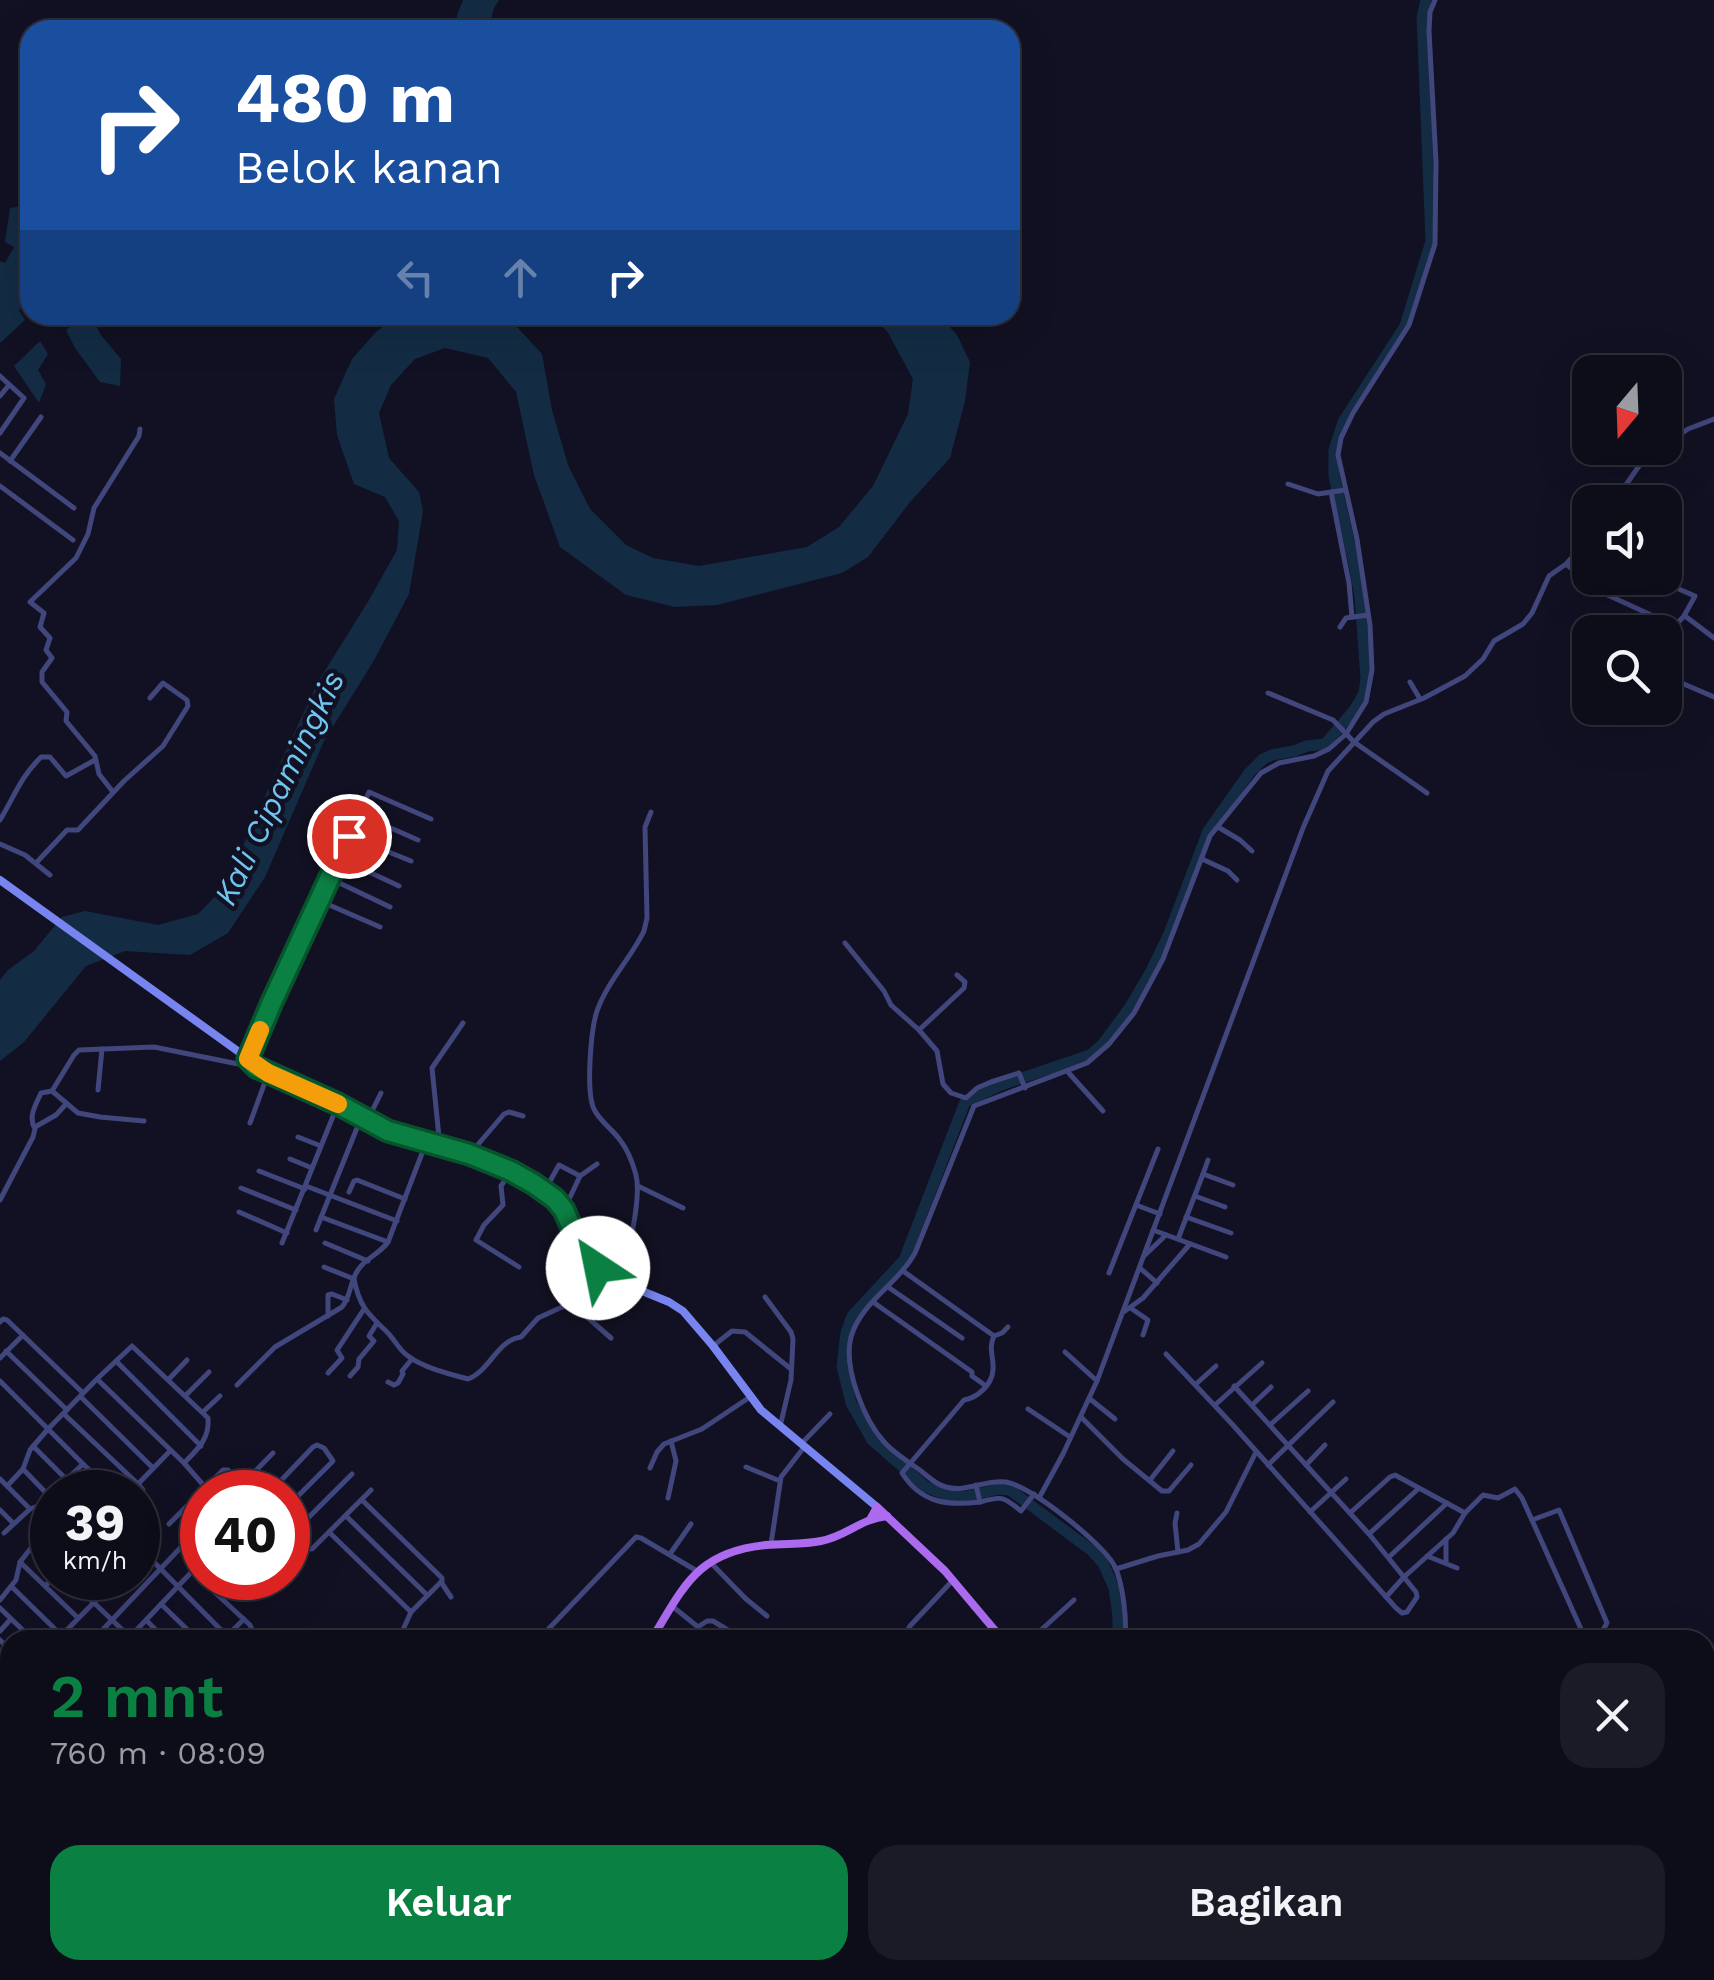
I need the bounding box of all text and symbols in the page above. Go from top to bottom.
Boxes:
text: 480 m [235,57,455,139]
icon: right [70,60,200,190]
text: Belok kanan [235,141,503,194]
icon: left [388,250,443,305]
icon: ahead [493,250,548,305]
icon: right [598,250,653,305]
north arrow [1572,355,1682,465]
map controls [1572,355,1682,725]
button: sound [1572,485,1682,595]
button: search [1572,615,1682,725]
water label: Kali Cipamingkis [206,665,352,911]
pin [307,794,392,879]
icon: arrive [322,809,377,864]
position arrow [546,1216,650,1320]
speed limit sign: 40 [180,1470,310,1600]
text: 39 [65,1493,125,1552]
text: km/h [63,1546,127,1575]
text: 2 mnt [50,1661,223,1732]
button: close [1560,1663,1665,1768]
text: 760 m · 08:09 [50,1734,266,1772]
button: Keluar [50,1845,848,1960]
button: Bagikan [868,1845,1665,1960]

